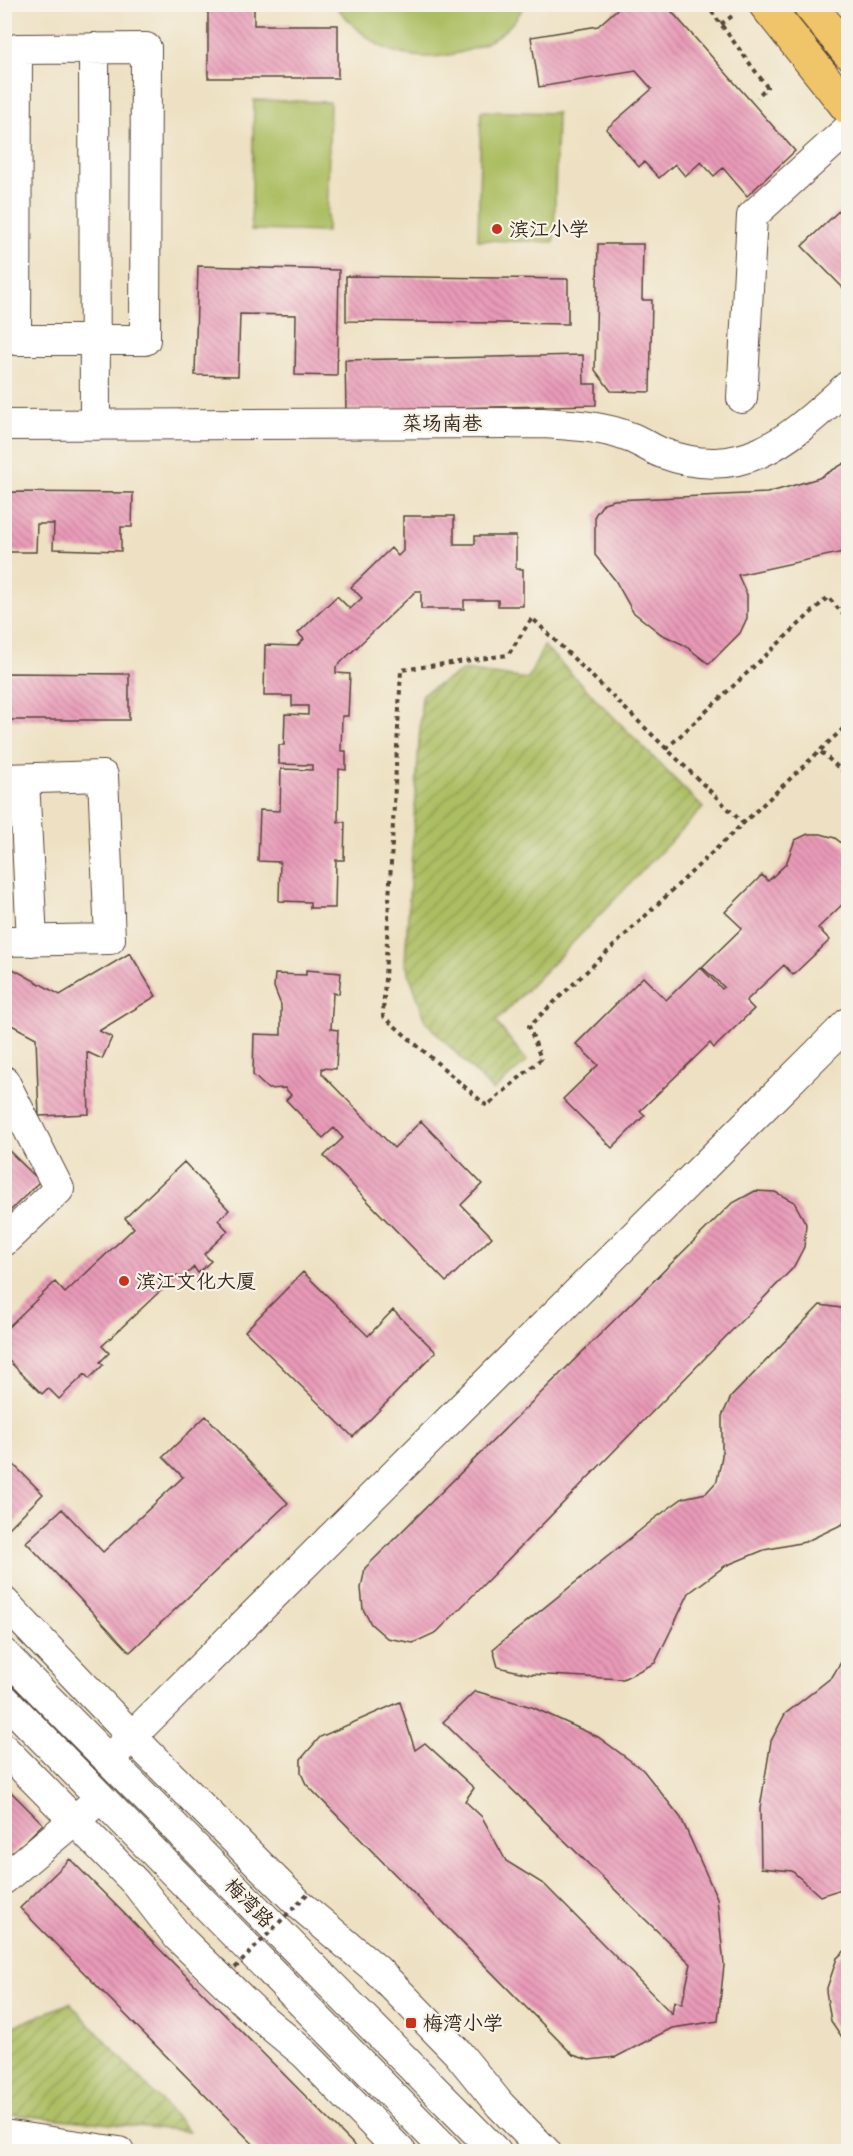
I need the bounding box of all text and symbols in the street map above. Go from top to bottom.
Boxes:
place label: 滨江小学 [509,212,589,247]
marker: 滨江小学 [490,222,504,236]
street label: 菜场南巷 [402,406,483,441]
place label: 滨江文化大厦 [136,1264,256,1299]
marker: 滨江文化大厦 [117,1274,131,1288]
street label: 梅湾路 [215,1869,283,1937]
place label: 梅湾小学 [423,2006,503,2041]
marker: 梅湾小学 [404,2016,418,2030]

